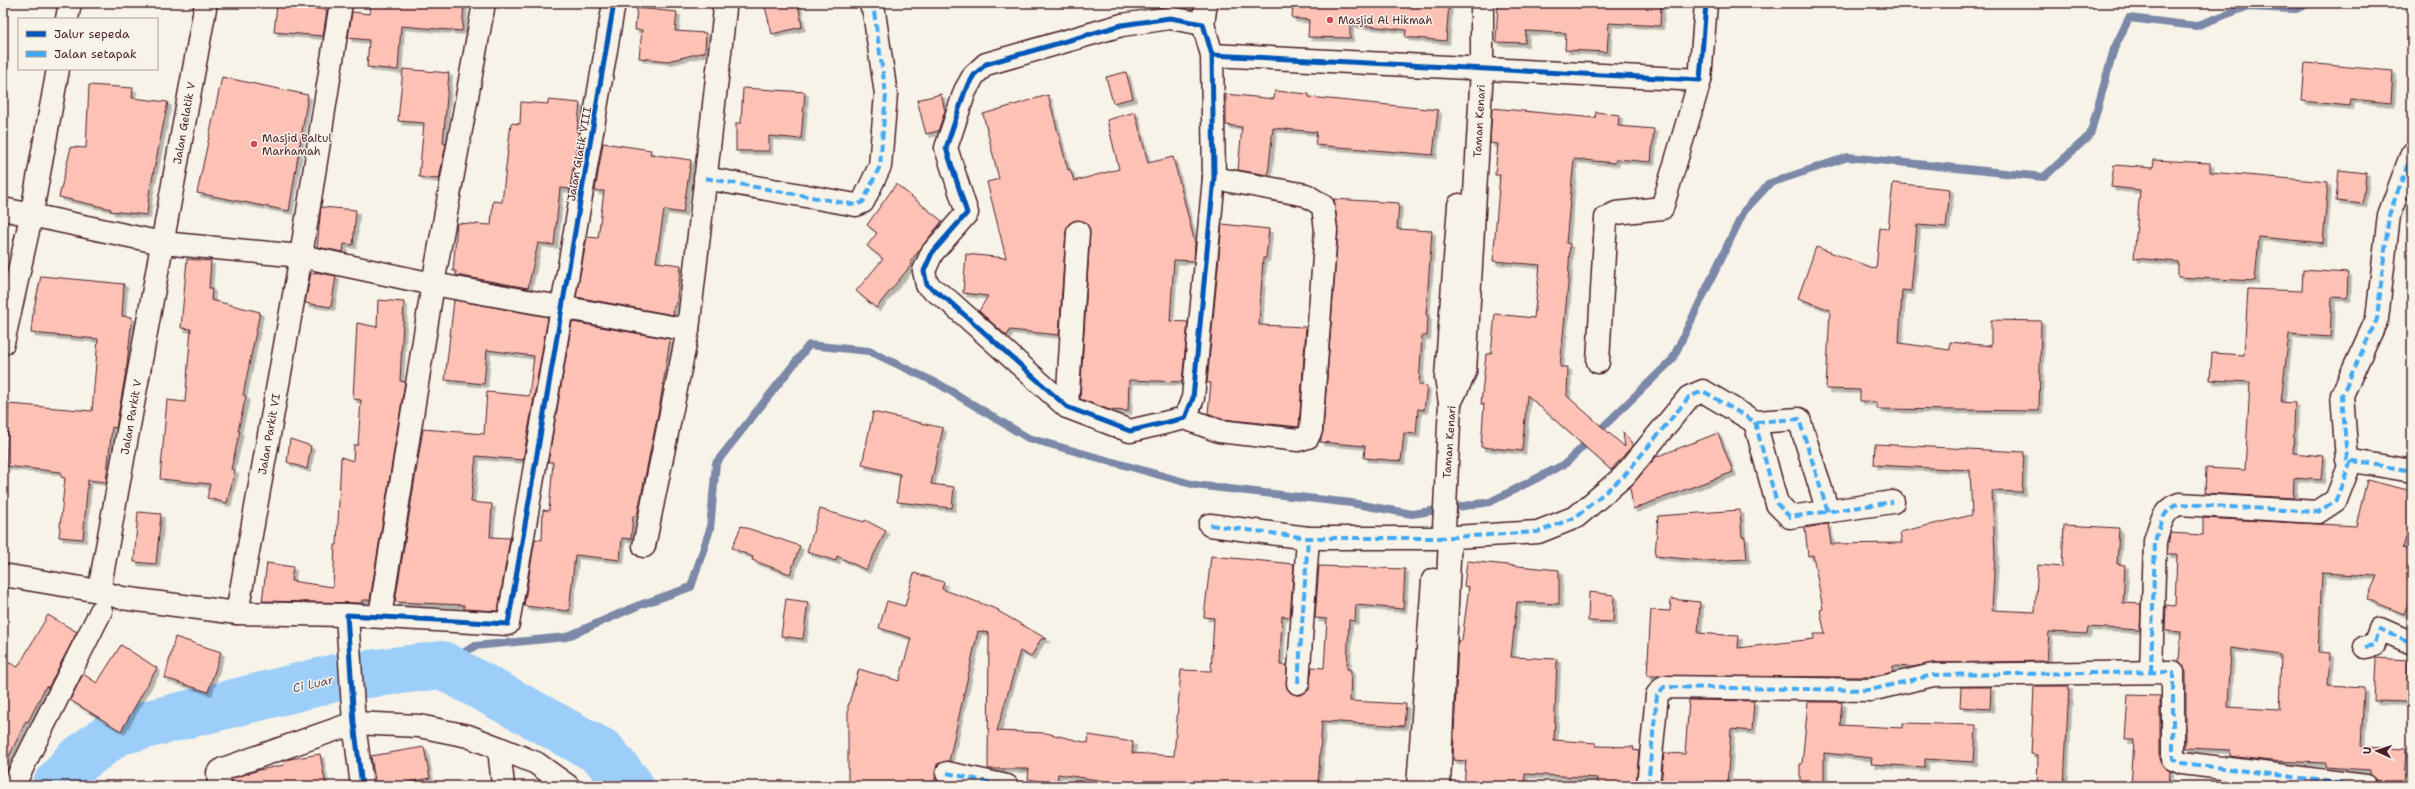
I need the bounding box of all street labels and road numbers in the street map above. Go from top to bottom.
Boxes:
street label: Jalan Gelatik V [170,80,199,165]
street label: Taman Kenari [1470,84,1489,158]
street label: Jalan Glatik VIII [564,106,595,203]
street label: Jalan Parkit V [117,378,146,456]
street label: Jalan Parkit VI [255,392,284,476]
street label: Taman Kenari [1439,405,1460,479]

